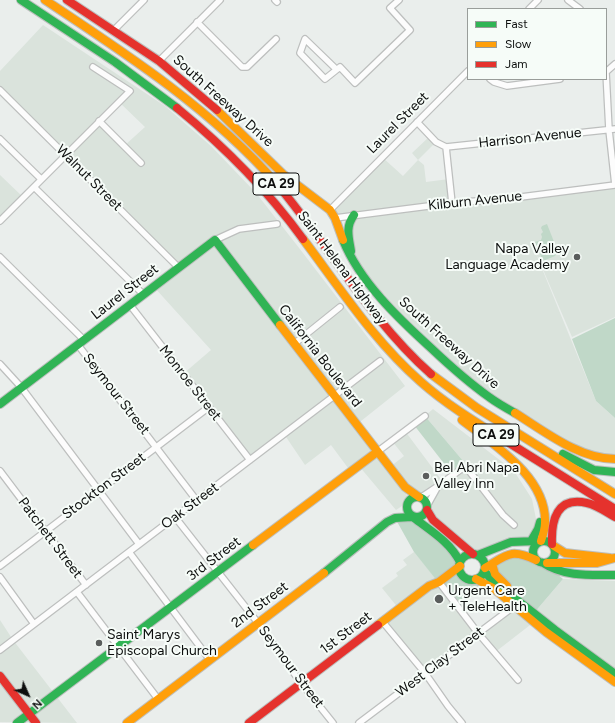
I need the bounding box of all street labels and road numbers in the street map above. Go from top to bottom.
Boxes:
street label: South Freeway Drive [169,51,277,151]
street label: Laurel Street [364,89,432,157]
street label: Harrison Avenue [478,124,582,152]
street label: Walnut Street [52,141,126,215]
road number: CA 29 [253,173,299,195]
street label: Kilburn Avenue [427,188,523,214]
street label: Saint Helena Highway [294,208,390,328]
street label: Laurel Street [88,261,162,323]
street label: South Freeway Drive [395,293,503,393]
street label: California Boulevard [275,301,365,411]
street label: Monroe Street [155,342,225,424]
street label: Seymour Street [79,350,153,438]
road number: CA 29 [473,424,519,446]
street label: Stockton Street [59,449,149,523]
street label: Oak Street [158,479,222,533]
street label: Patchett Street [14,494,86,582]
street label: 3rd Street [184,533,244,585]
street label: 2nd Street [228,578,292,632]
street label: 1st Street [317,608,375,658]
street label: Seymour Street [255,623,327,711]
street label: West Clay Street [393,623,487,701]

